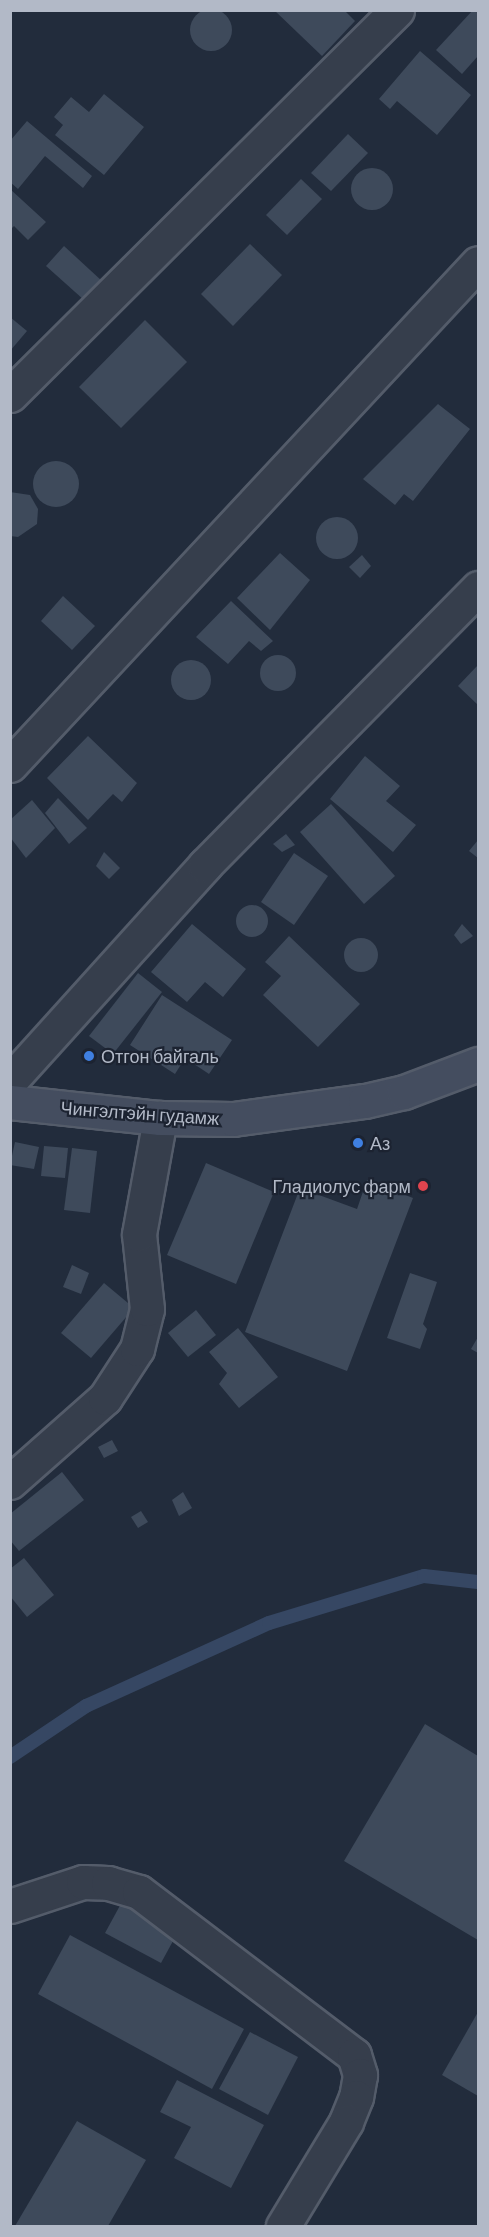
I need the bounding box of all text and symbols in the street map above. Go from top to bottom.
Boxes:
place label: Отгон байгаль [101,1045,219,1067]
marker: Отгон байгаль [82,1049,96,1063]
street label: Чингэлтэйн гудамж [60,1097,220,1129]
place label: Аз [370,1132,390,1154]
marker: Аз [351,1136,365,1150]
place label: Гладиолус фарм [272,1175,411,1197]
marker: Гладиолус фарм [416,1179,430,1193]

